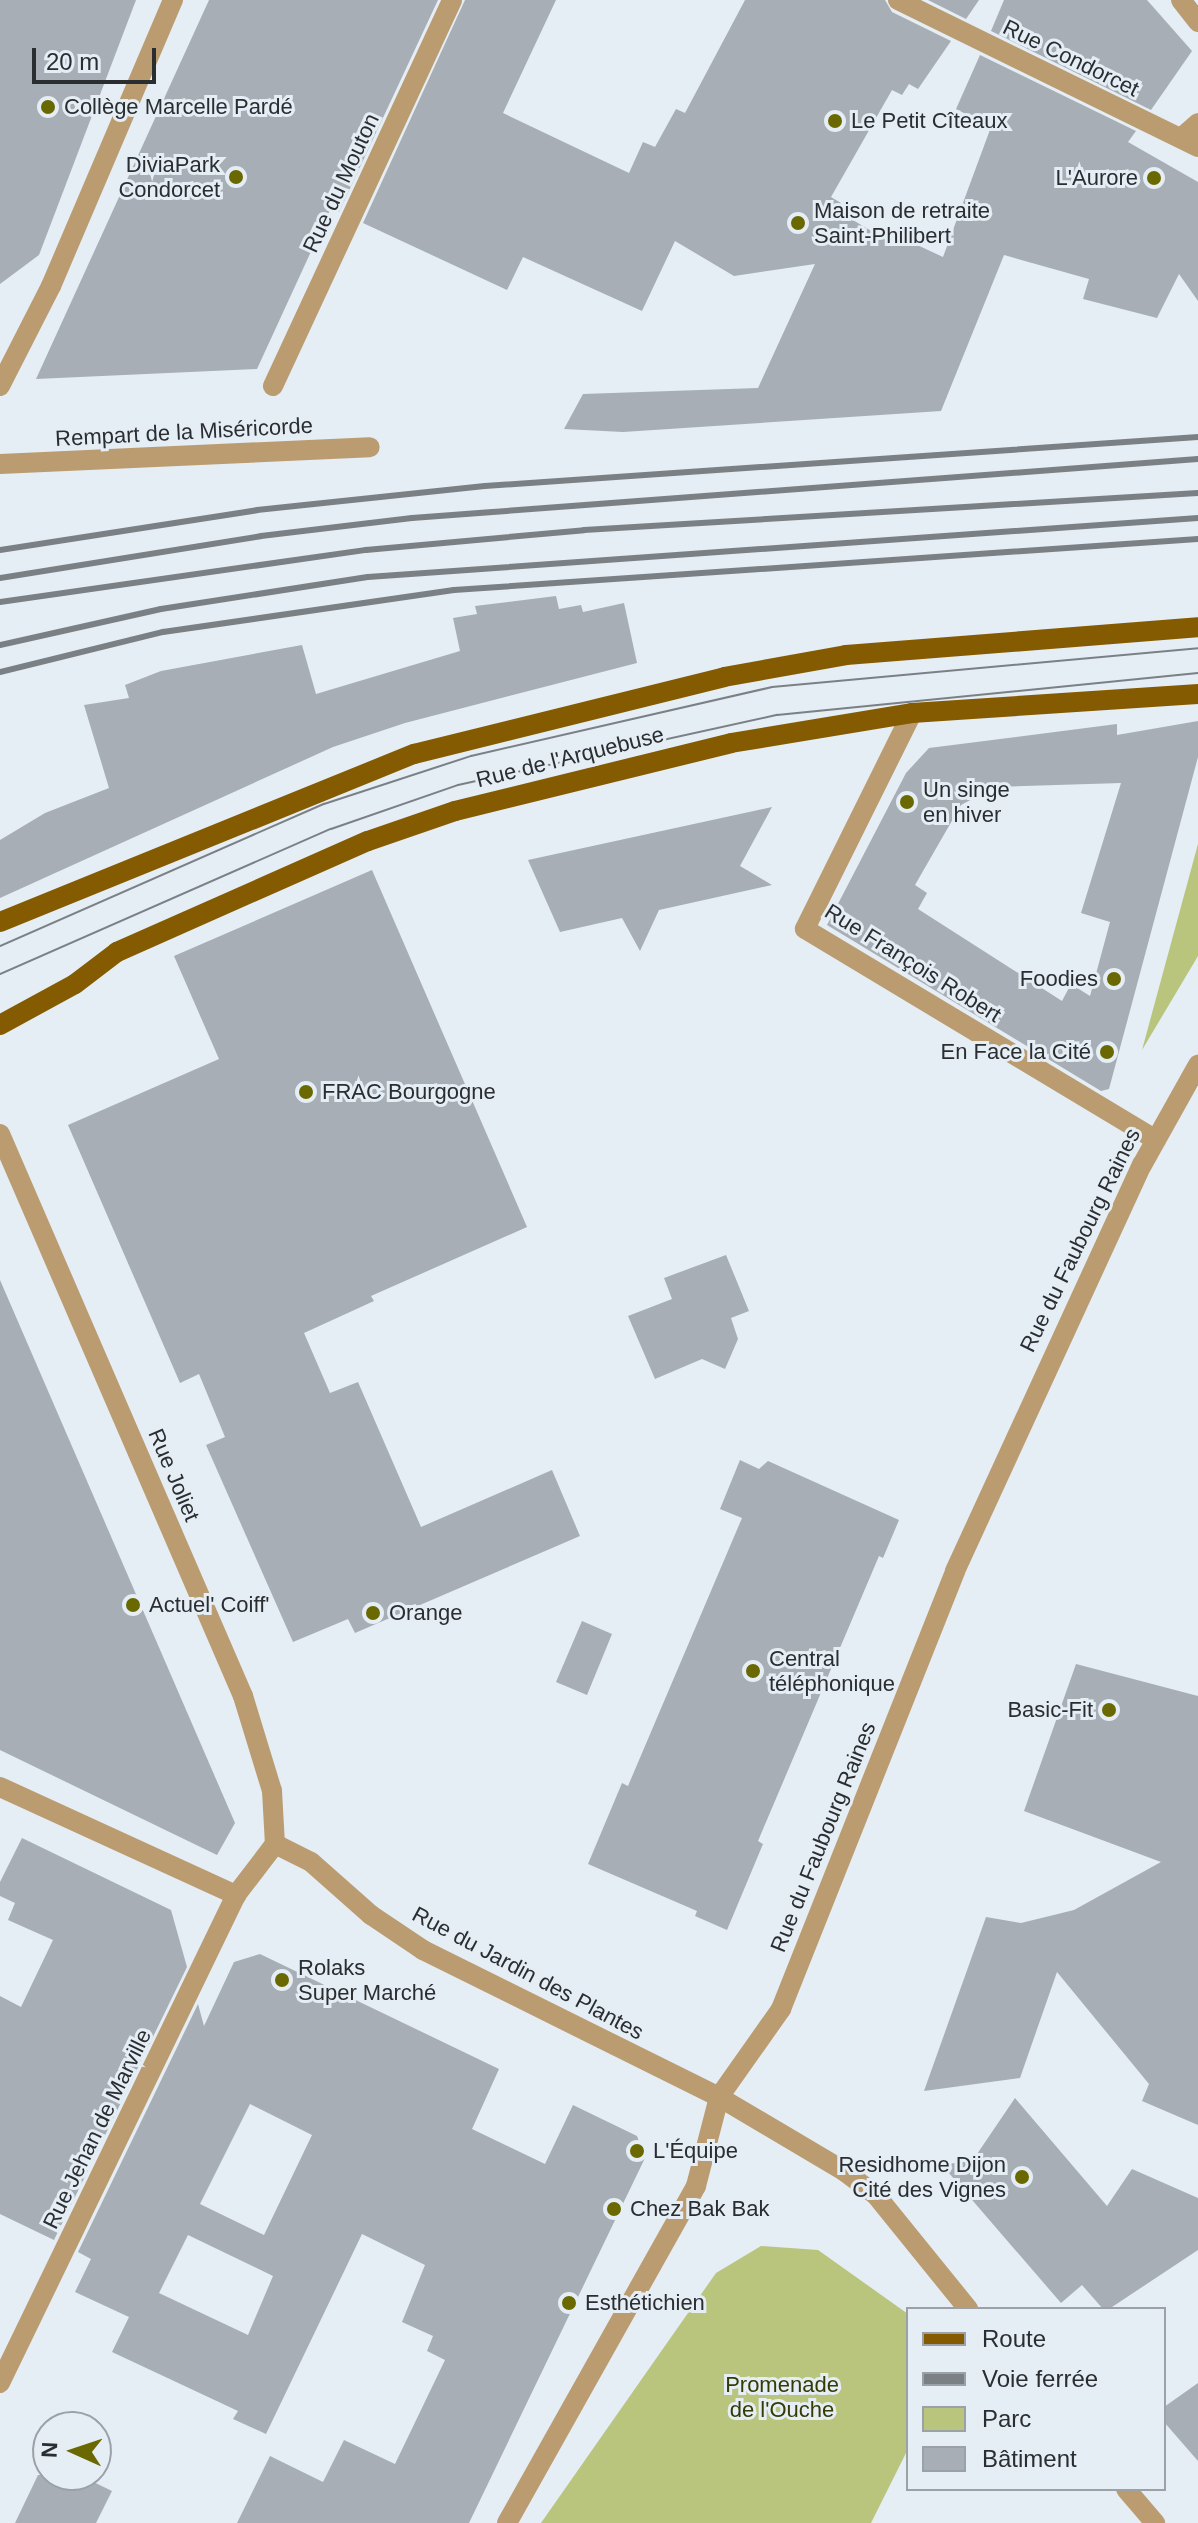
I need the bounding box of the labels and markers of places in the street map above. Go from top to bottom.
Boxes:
place label: Collège Marcelle Pardé [64,94,293,120]
marker: Collège Marcelle Pardé [39,98,57,116]
place label: Le Petit Cîteaux [851,108,1008,134]
marker: Le Petit Cîteaux [826,112,844,130]
place label: DiviaPark Condorcet [118,151,220,202]
place label: L'Aurore [1056,165,1138,191]
marker: DiviaPark Condorcet [227,168,245,186]
marker: L'Aurore [1145,169,1163,187]
place label: Maison de retraite Saint-Philibert [814,197,990,248]
marker: Maison de retraite Saint-Philibert [789,214,807,232]
place label: Un singe en hiver [923,776,1010,828]
marker: Un singe en hiver [898,793,916,811]
place label: Foodies [1020,966,1098,992]
marker: Foodies [1105,970,1123,988]
place label: En Face la Cité [941,1039,1091,1065]
marker: En Face la Cité [1098,1043,1116,1061]
place label: FRAC Bourgogne [322,1079,496,1105]
marker: FRAC Bourgogne [297,1083,315,1101]
place label: Actuel' Coiff' [149,1592,269,1618]
marker: Actuel' Coiff' [124,1596,142,1614]
place label: Orange [389,1600,462,1626]
marker: Orange [364,1604,382,1622]
place label: Central téléphonique [769,1645,895,1696]
marker: Central téléphonique [744,1662,762,1680]
place label: Basic-Fit [1007,1697,1093,1723]
marker: Basic-Fit [1100,1701,1118,1719]
place label: Rolaks Super Marché [298,1954,436,2006]
marker: Rolaks Super Marché [273,1971,291,1989]
place label: L'Équipe [653,2138,738,2164]
marker: L'Équipe [628,2142,646,2160]
place label: Residhome Dijon Cité des Vignes [838,2151,1006,2202]
marker: Residhome Dijon Cité des Vignes [1013,2168,1031,2186]
place label: Chez Bak Bak [630,2196,769,2222]
marker: Chez Bak Bak [605,2200,623,2218]
place label: Esthétichien [585,2290,705,2316]
marker: Esthétichien [560,2294,578,2312]

